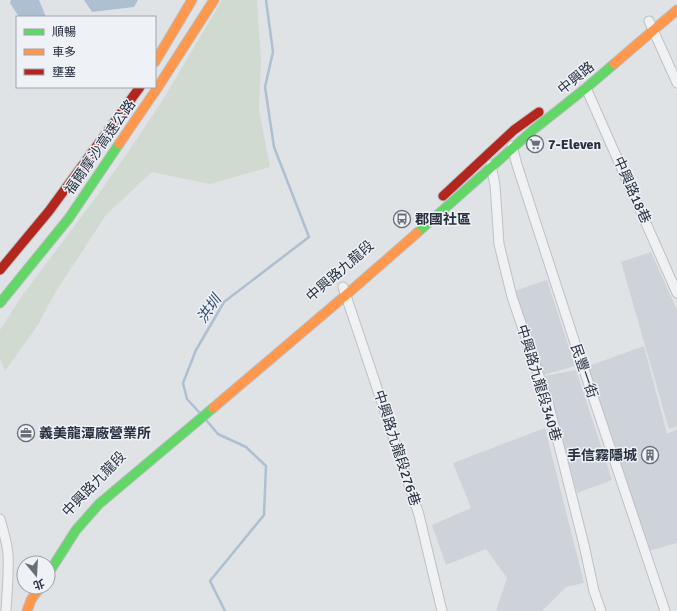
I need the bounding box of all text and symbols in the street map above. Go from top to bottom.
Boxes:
legend [16,16,156,88]
text: 順暢 [52,25,76,40]
text: 車多 [52,45,76,60]
street label: 中興路 [554,58,598,98]
text: 壅塞 [52,65,76,80]
street label: 福爾摩沙高速公路 [61,96,139,198]
supermarket icon: 7-Eleven [525,134,545,154]
place label: 7-Eleven [548,136,601,153]
street label: 中興路18巷 [610,154,654,226]
bus stop icon: 郡國社區 [392,209,412,229]
place label: 郡國社區 [415,211,471,228]
street label: 中興路九龍段 [303,237,377,305]
water label: 洪圳 [193,290,226,326]
street label: 中興路九龍段340巷 [513,323,565,443]
street label: 民豐一街 [567,342,601,400]
street label: 中興路九龍段276巷 [370,388,424,508]
office icon: 義美龍潭廠營業所 [16,423,36,443]
place label: 義美龍潭廠營業所 [39,425,151,442]
building icon: 手信霧隱城 [640,445,660,465]
place label: 手信霧隱城 [567,447,637,464]
street label: 中興路九龍段 [59,448,129,520]
north arrow [16,555,56,595]
text: 北 [32,576,46,592]

